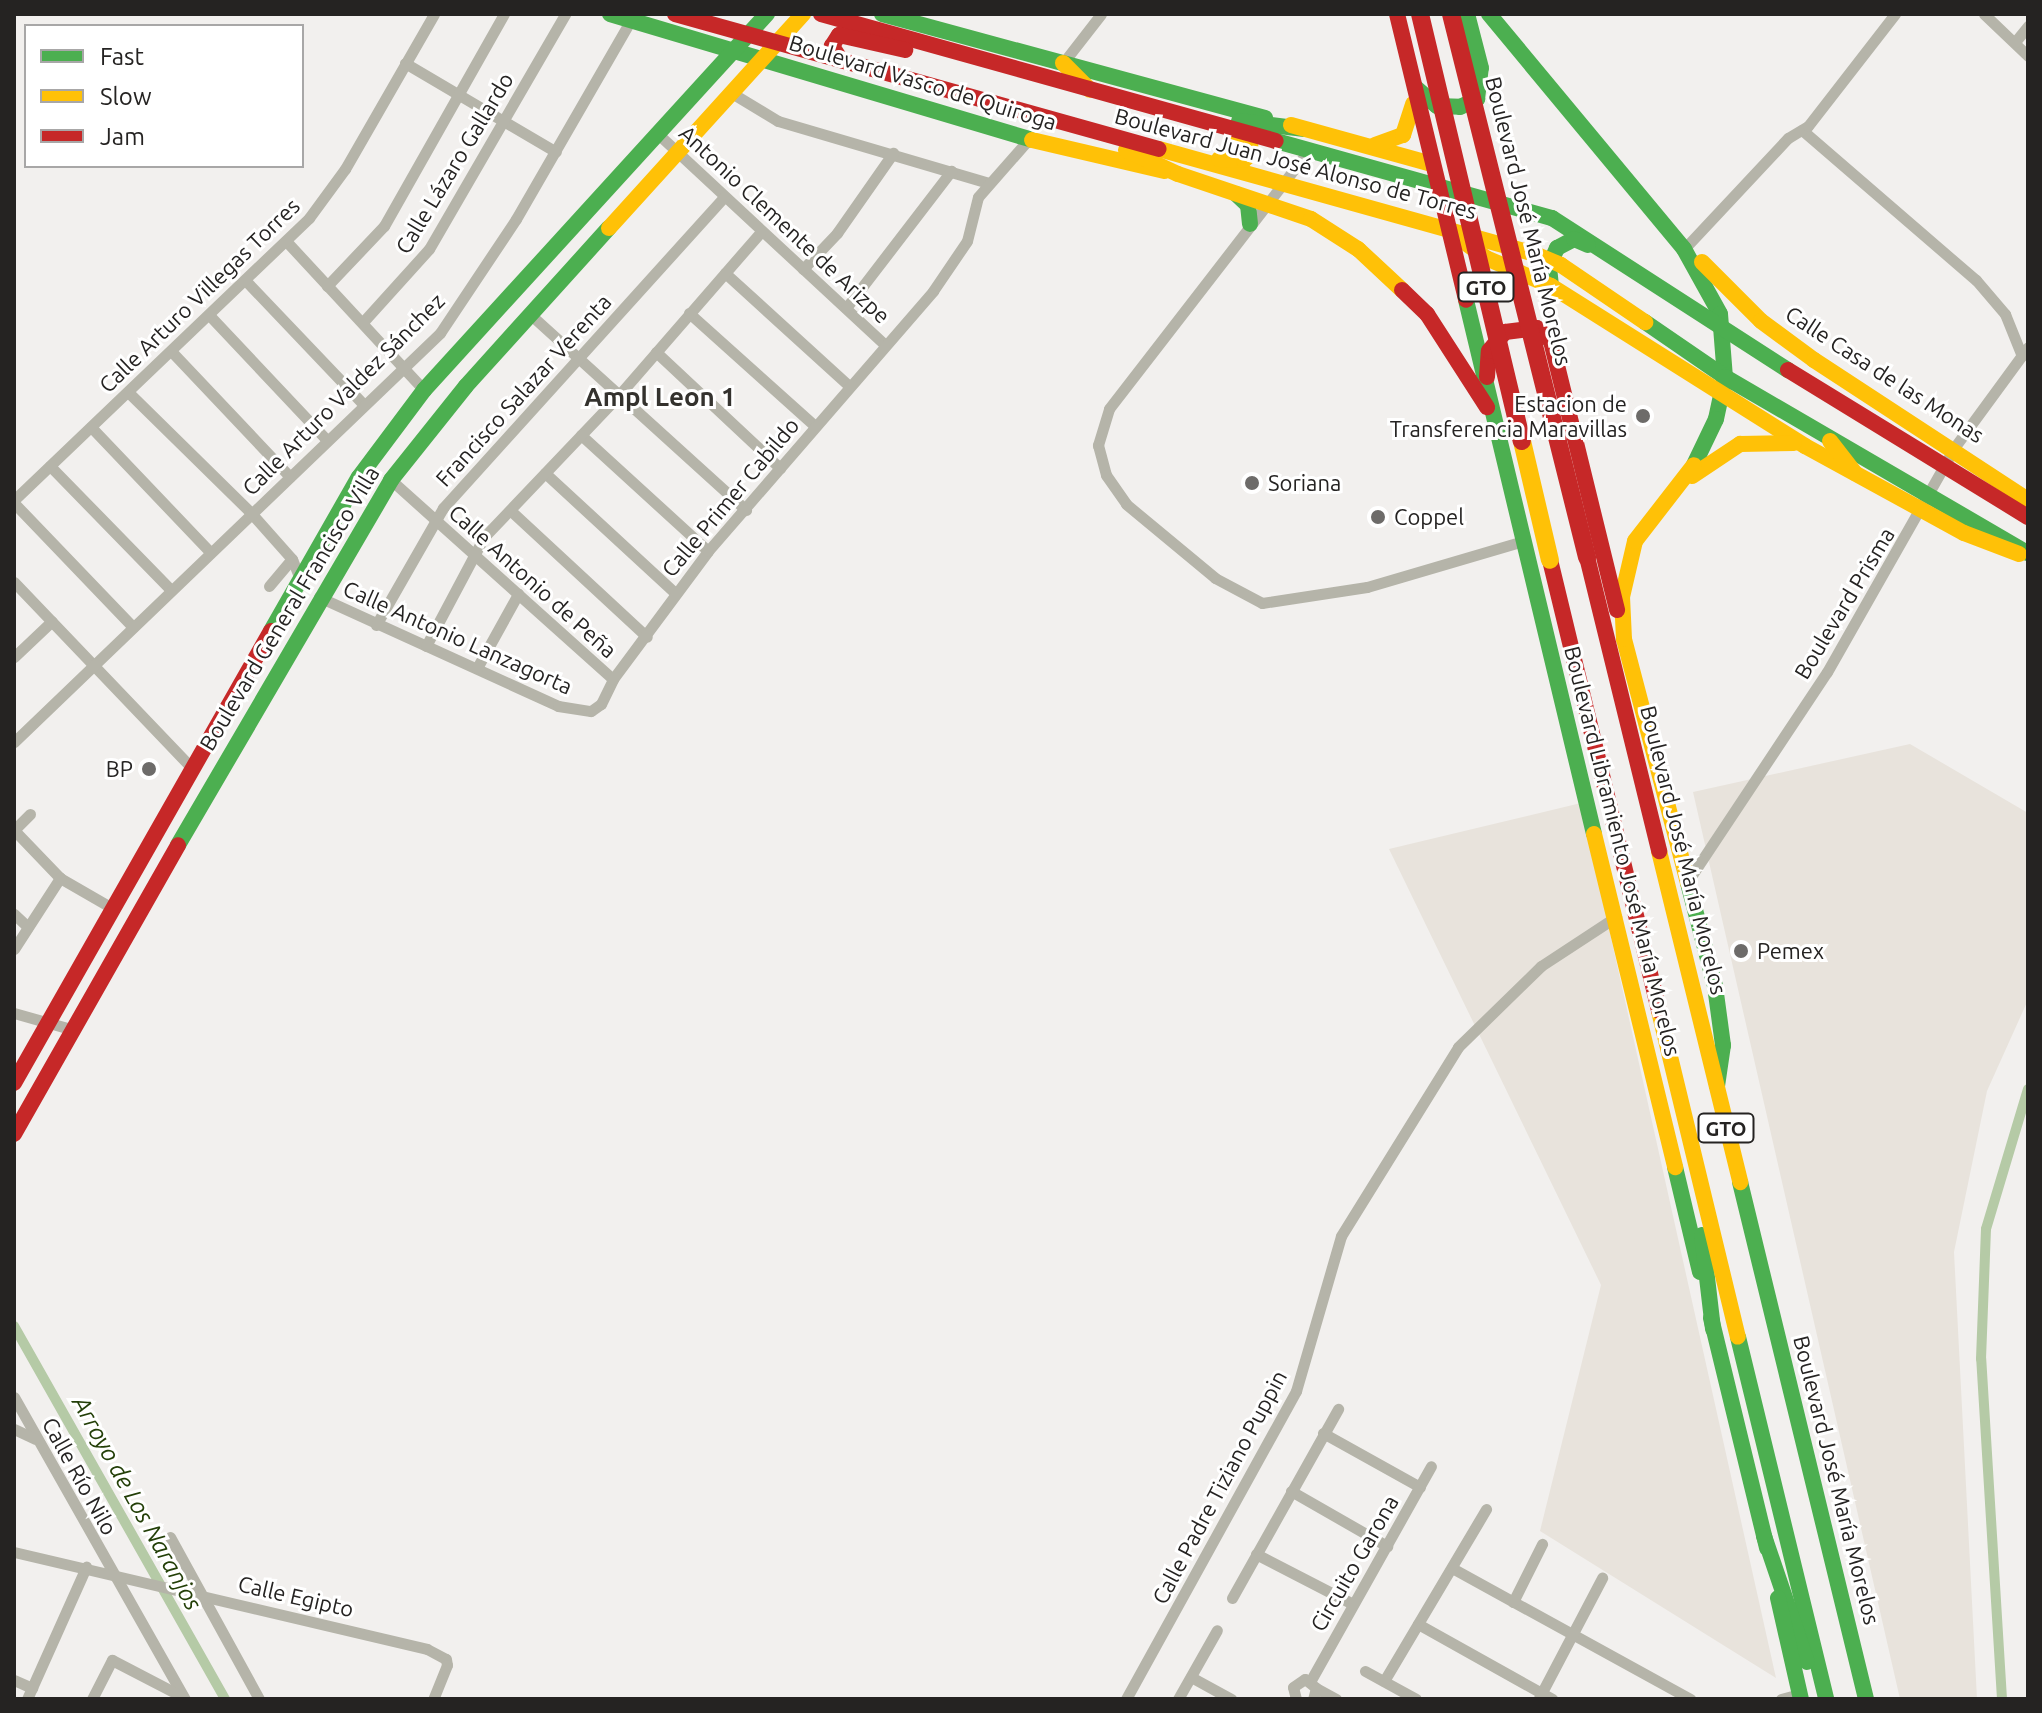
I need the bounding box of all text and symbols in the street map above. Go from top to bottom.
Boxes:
legend [24,24,304,168]
street label: Boulevard Vasco de Quiroga [786,29,1060,135]
text: Fast [100,43,144,70]
street label: Calle Lázaro Gallardo [390,68,518,258]
street label: Boulevard José María Morelos [1480,74,1578,368]
text: Slow [100,83,152,110]
street label: Boulevard Juan José Alonso de Torres [1112,102,1480,224]
street label: Antonio Clemente de Arizpe [674,119,896,329]
text: Jam [100,123,145,150]
street label: Calle Arturo Villegas Torres [93,192,305,398]
road number: GTO [1456,271,1516,303]
street label: Calle Arturo Valdez Sánchez [236,287,450,501]
street label: Francisco Salazar Verenta [430,288,616,492]
street label: Calle Casa de las Monas [1781,300,1989,448]
district label: Ampl Leon 1 [584,381,736,413]
place label: Estacion de Transferencia Maravillas [1390,390,1627,442]
marker: Estacion de Transferencia Maravillas [1634,407,1652,425]
street label: Calle Primer Cabildo [656,412,804,582]
street label: Boulevard General Francisco Villa [194,461,384,755]
place label: Soriana [1268,470,1341,496]
marker: Soriana [1243,474,1261,492]
street label: Calle Antonio de Peña [444,499,622,663]
place label: Coppel [1394,504,1464,530]
marker: Coppel [1369,508,1387,526]
street label: Boulevard Prisma [1788,522,1900,684]
street label: Calle Antonio Lanzagorta [339,575,577,699]
street label: Boulevard Libramiento José María Morelos [1559,643,1687,1059]
street label: Boulevard José María Morelos [1635,703,1733,997]
place label: BP [106,756,133,782]
marker: BP [140,760,158,778]
place label: Pemex [1757,938,1824,964]
marker: Pemex [1732,942,1750,960]
road number: GTO [1696,1112,1756,1144]
street label: Boulevard José María Morelos [1788,1333,1886,1627]
street label: Calle Padre Tiziano Puppin [1146,1366,1292,1608]
water label: Arroyo de Los Naranjos [66,1391,208,1615]
street label: Calle Río Nilo [37,1413,123,1539]
street label: Circuito Garona [1304,1490,1404,1636]
street label: Calle Egipto [236,1570,356,1622]

